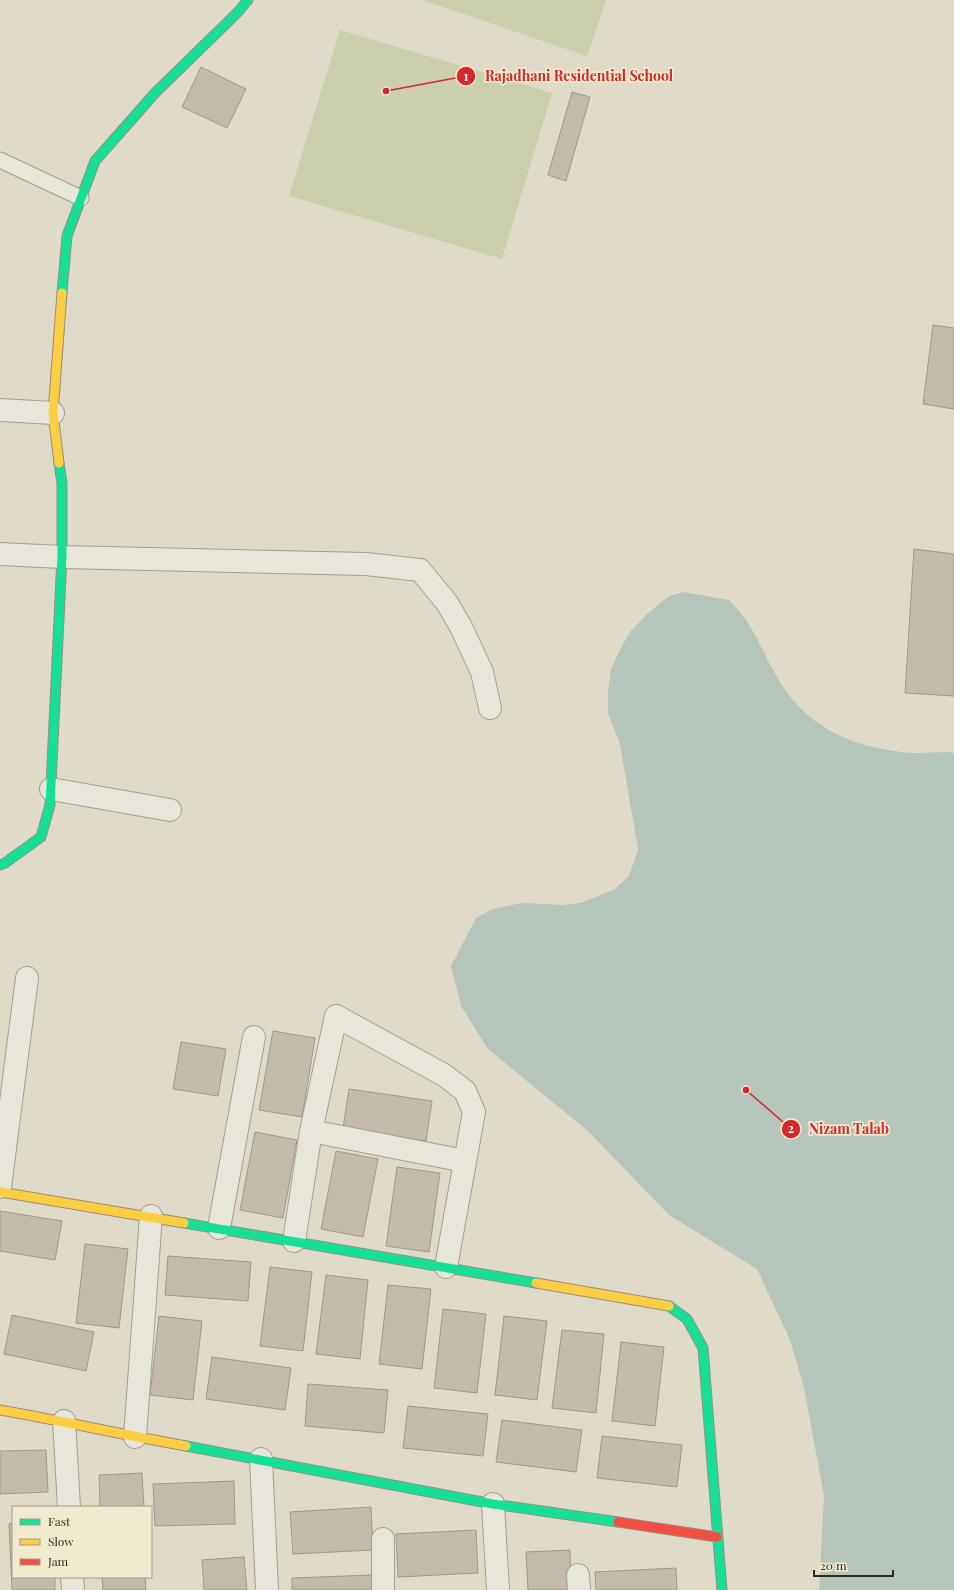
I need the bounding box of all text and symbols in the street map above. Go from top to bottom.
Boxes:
callout: Rajadhani Residential School [456,63,681,89]
text: Rajadhani Residential School [485,66,674,85]
text: 1 [464,68,469,84]
callout: Nizam Talab [781,1116,897,1142]
text: Nizam Talab [809,1119,889,1138]
text: 2 [788,1120,794,1136]
legend [12,1506,152,1578]
text: Fast [48,1513,71,1529]
text: Slow [48,1533,74,1549]
scale bar [814,1552,893,1578]
text: Jam [47,1553,69,1569]
text: 20 m [820,1557,847,1573]

